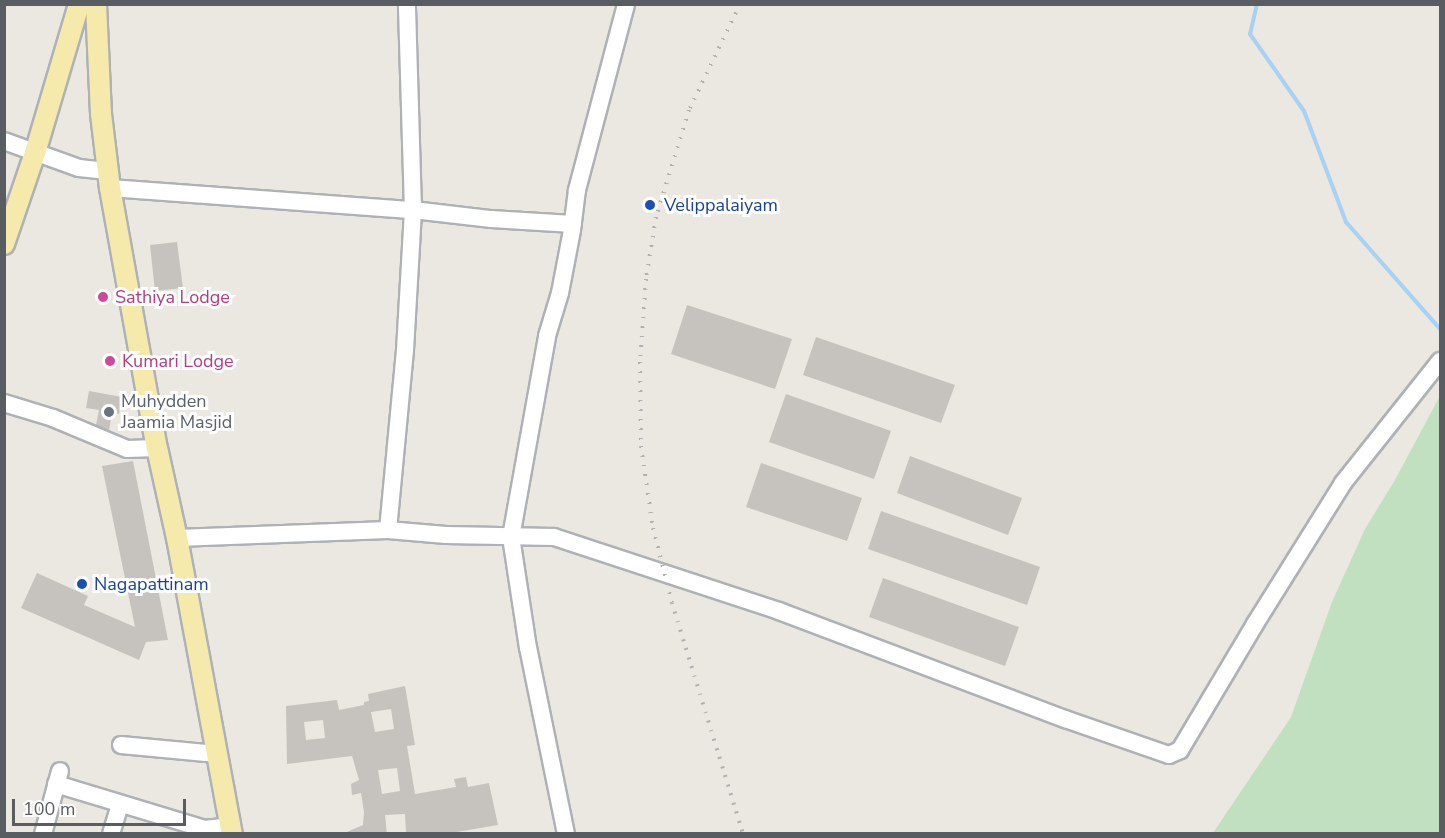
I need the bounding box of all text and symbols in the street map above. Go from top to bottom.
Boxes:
place label: Velippalaiyam [664,194,778,216]
marker: Velippalaiyam [641,196,659,214]
place label: Sathiya Lodge [115,286,230,308]
marker: Sathiya Lodge [96,290,110,304]
place label: Kumari Lodge [122,350,234,372]
marker: Kumari Lodge [103,354,117,368]
place label: Muhydden Jaamia Masjid [121,391,232,434]
marker: Muhydden Jaamia Masjid [102,405,116,419]
place label: Nagapattinam [94,573,209,595]
marker: Nagapattinam [75,577,89,591]
scale bar [15,787,189,825]
text: 100 m [23,797,75,821]

